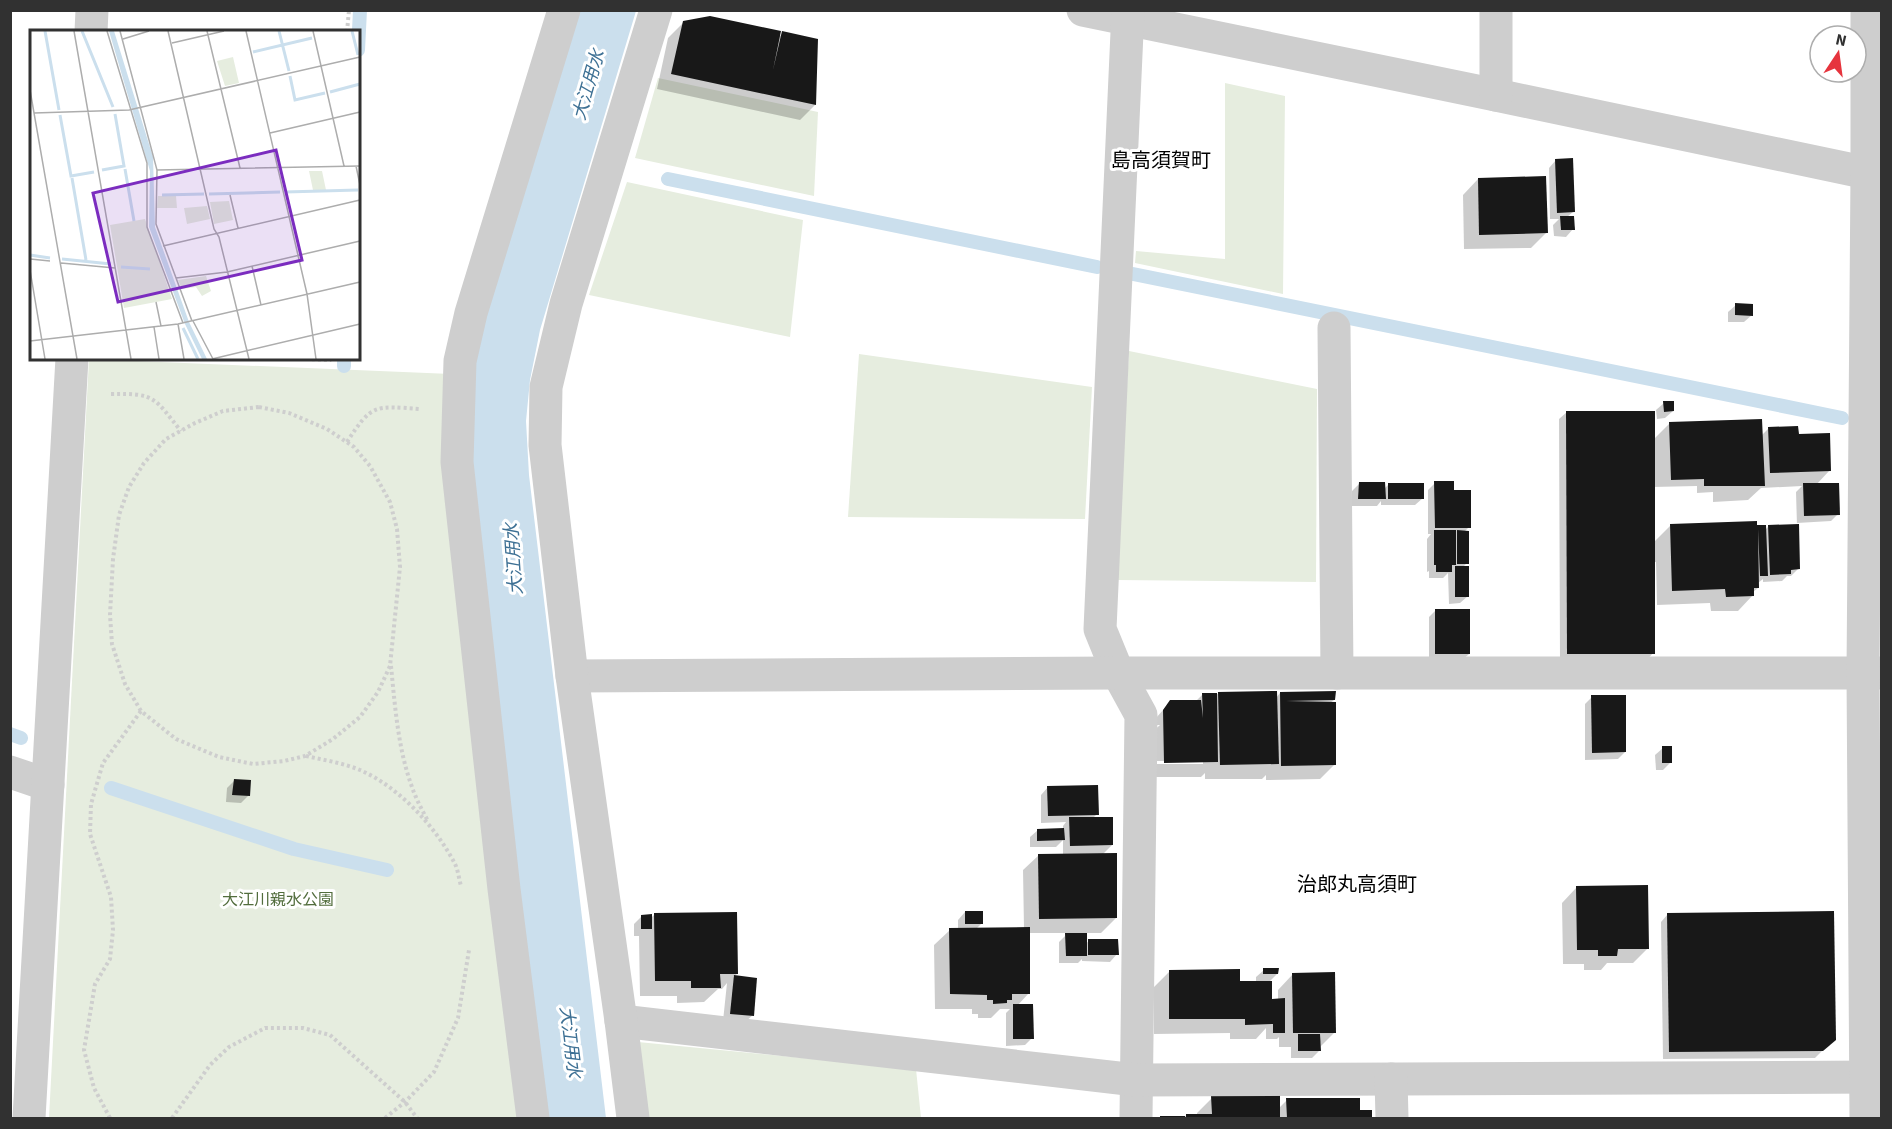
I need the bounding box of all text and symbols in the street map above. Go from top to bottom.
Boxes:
north arrow [1808,24,1868,84]
text: N [1833,28,1849,52]
inset map [30,30,360,360]
water label: 大江用水 [567,45,611,123]
district label: 島高須賀町 [1111,147,1211,175]
water label: 大江用水 [499,520,529,596]
district label: 治郎丸高須町 [1297,871,1417,899]
park label: 大江川親水公園 [222,889,334,911]
water label: 大江用水 [553,1005,587,1081]

